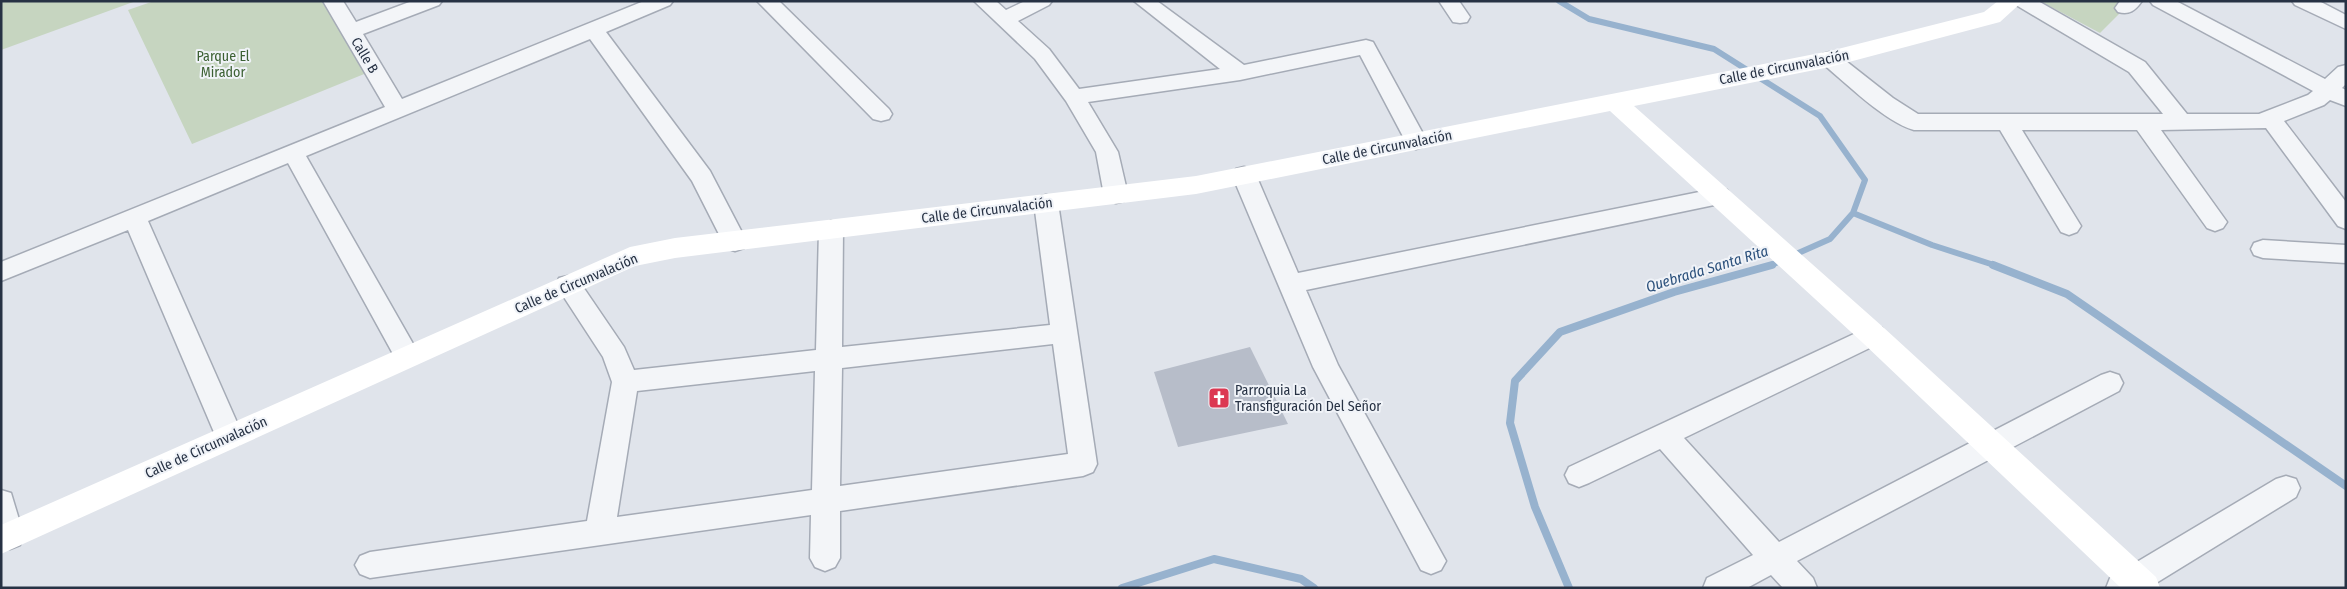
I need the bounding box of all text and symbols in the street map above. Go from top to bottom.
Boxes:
street label: Calle B [347,34,382,77]
street label: Calle de Circunvalación [1718,47,1851,88]
park label: Parque El Mirador [196,48,250,81]
street label: Calle de Circunvalación [1321,127,1454,168]
street label: Calle de Circunvalación [920,194,1054,227]
water label: Quebrada Santa Rita [1644,242,1771,296]
street label: Calle de Circunvalación [512,250,640,317]
place label: Parroquia La Transfiguración Del Señor [1235,382,1381,415]
church icon: Parroquia La Transfiguración Del Señor [1207,386,1231,410]
street label: Calle de Circunvalación [142,413,270,482]

